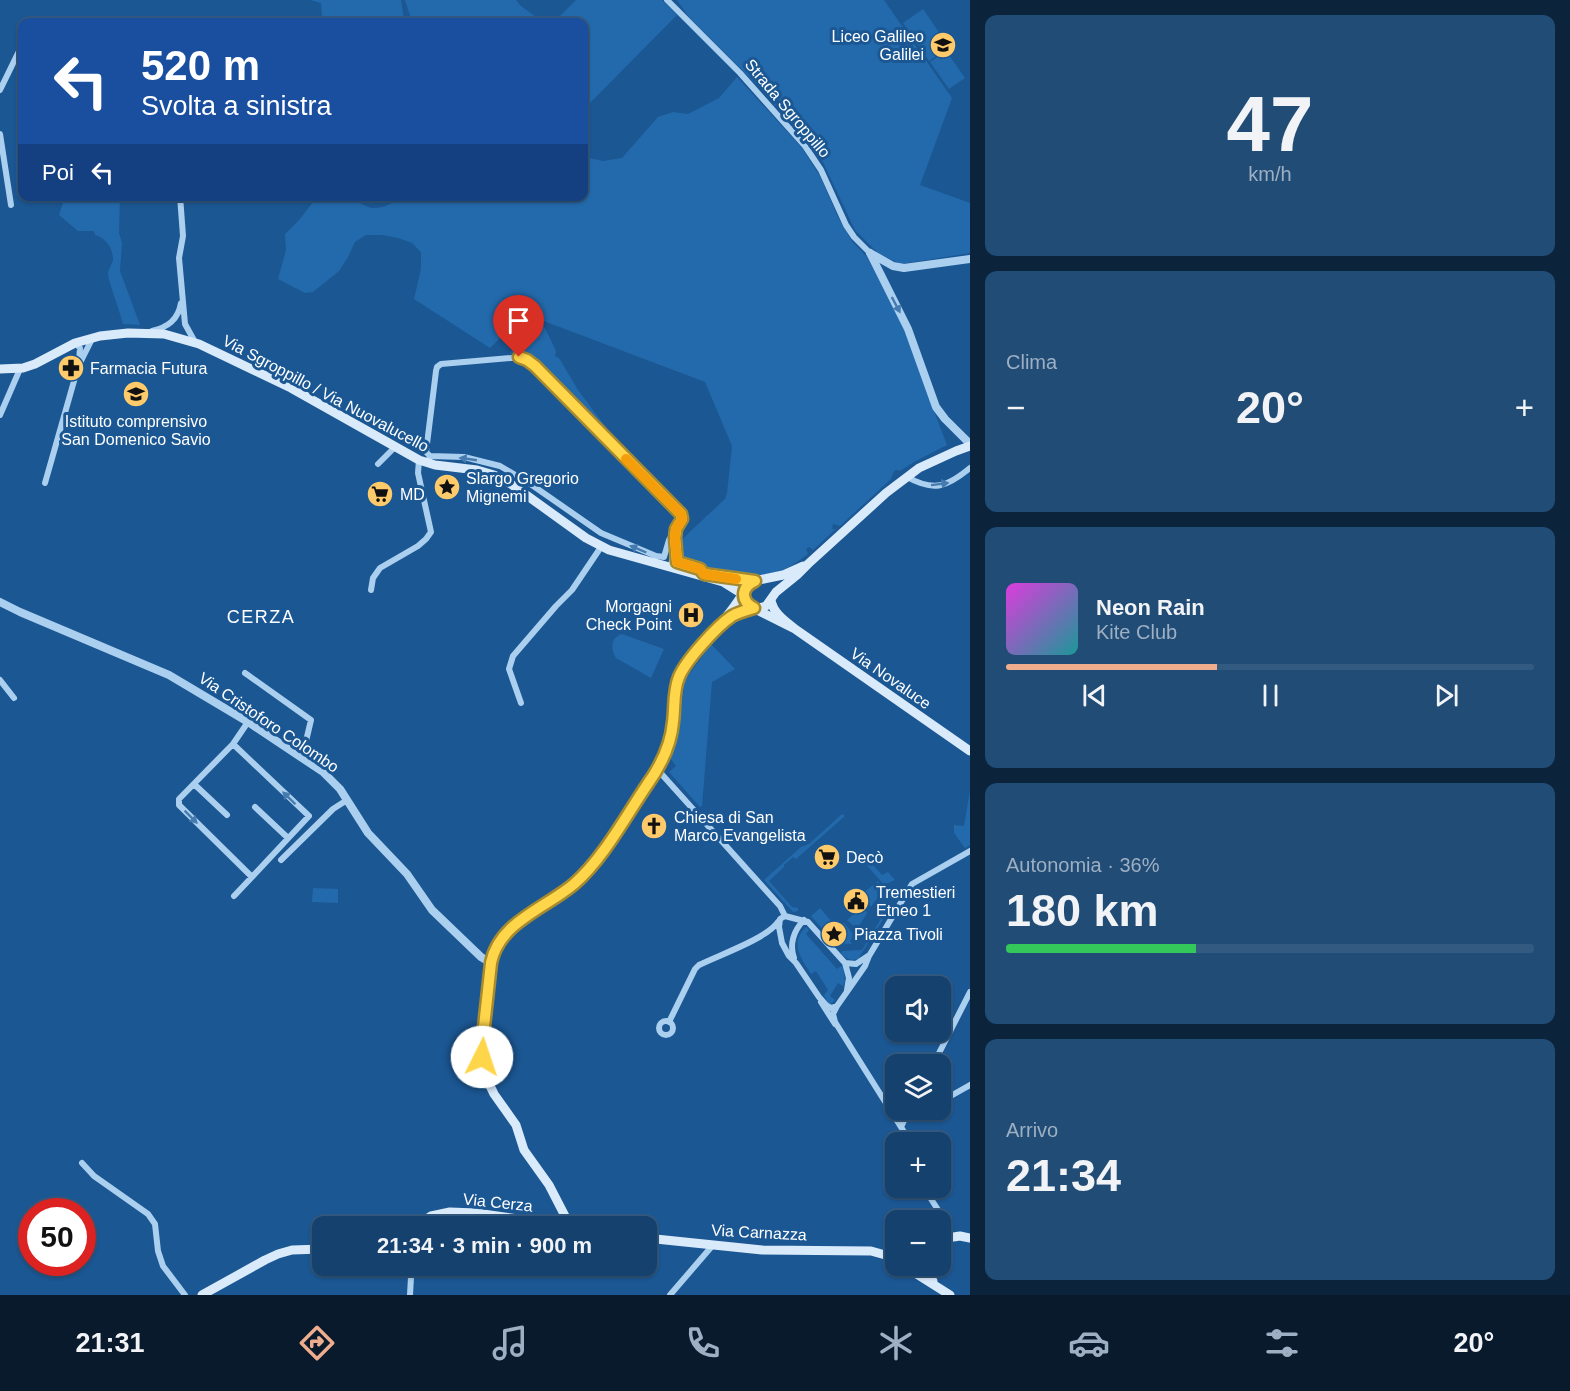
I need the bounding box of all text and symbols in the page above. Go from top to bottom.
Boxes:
place label: Liceo Galileo Galilei [832,28,924,63]
school or university icon: Liceo Galileo Galilei [928,30,958,60]
icon: left [42,42,120,120]
text: 520 m [141,42,260,89]
street label: Strada Sgroppillo [742,56,834,161]
text: 47 [1227,80,1313,168]
text: Svolta a sinistra [141,91,332,121]
icon: left [86,156,119,189]
text: Poi [42,160,74,185]
text: km/h [1248,163,1292,185]
pin [493,295,544,357]
one-way arrow [891,297,901,314]
icon: arrive [502,304,535,337]
street label: Via Sgroppillo / Via Nuovalucello [220,332,432,455]
text: Clima [1006,351,1057,373]
pharmacy icon: Farmacia Futura [56,353,86,383]
place label: Farmacia Futura [90,360,207,377]
school or university icon: Istituto comprensivo San Domenico Savio [121,379,151,409]
text: 20° [1236,382,1304,433]
text: − [1006,389,1025,426]
text: + [1515,389,1534,426]
place label: Istituto comprensivo San Domenico Savio [61,413,211,448]
one-way arrow [458,454,477,463]
place label: Slargo Gregorio Mignemi [466,470,579,505]
place icon: Slargo Gregorio Mignemi [432,472,462,502]
supermarket icon: MD [365,479,395,509]
one-way arrow [931,479,950,489]
place label: MD [400,486,425,503]
one-way arrow [629,544,647,554]
text: Neon Rain [1096,595,1205,620]
place label: Morgagni Check Point [586,598,673,633]
hospital icon: Morgagni Check Point [676,600,706,630]
district label: CERZA [227,607,295,627]
text: Kite Club [1096,621,1177,643]
street label: Via Novaluce [847,644,934,712]
street label: Via Cristoforo Colombo [196,669,342,776]
icon: previous [1078,679,1111,712]
icon: pause [1254,679,1287,712]
icon: next [1430,679,1463,712]
one-way arrow [283,791,297,805]
place label: Chiesa di San Marco Evangelista [674,809,806,844]
one-way arrow [184,810,199,824]
church icon: Chiesa di San Marco Evangelista [639,811,669,841]
supermarket icon: Decò [812,842,842,872]
place label: Decò [846,849,883,866]
text: Autonomia · 36% [1006,854,1159,876]
place label: Tremestieri Etneo 1 [876,884,955,919]
text: 180 km [1006,885,1159,936]
public building icon: Tremestieri Etneo 1 [841,886,871,916]
place icon: Piazza Tivoli [819,919,849,949]
place label: Piazza Tivoli [854,926,943,943]
map controls [885,976,951,1276]
button: sound [885,976,951,1042]
position arrow [450,1025,514,1089]
button: layers [885,1054,951,1120]
text: Arrivo [1006,1119,1058,1141]
button: + [885,1132,951,1198]
text: 21:34 [1006,1150,1121,1201]
street label: Via Cerza [462,1190,534,1215]
speed limit sign: 50 [18,1198,96,1276]
button: − [885,1210,951,1276]
street label: Via Carnazza [711,1222,807,1243]
text: 21:34 · 3 min · 900 m [377,1233,592,1258]
icon: directions [296,1322,338,1364]
icon: music [489,1322,531,1364]
icon: phone [682,1322,724,1364]
icon: climate [875,1322,917,1364]
icon: car [1068,1322,1110,1364]
icon: filters [1261,1322,1303,1364]
text: 21:31 [76,1328,145,1358]
text: 20° [1454,1328,1494,1358]

